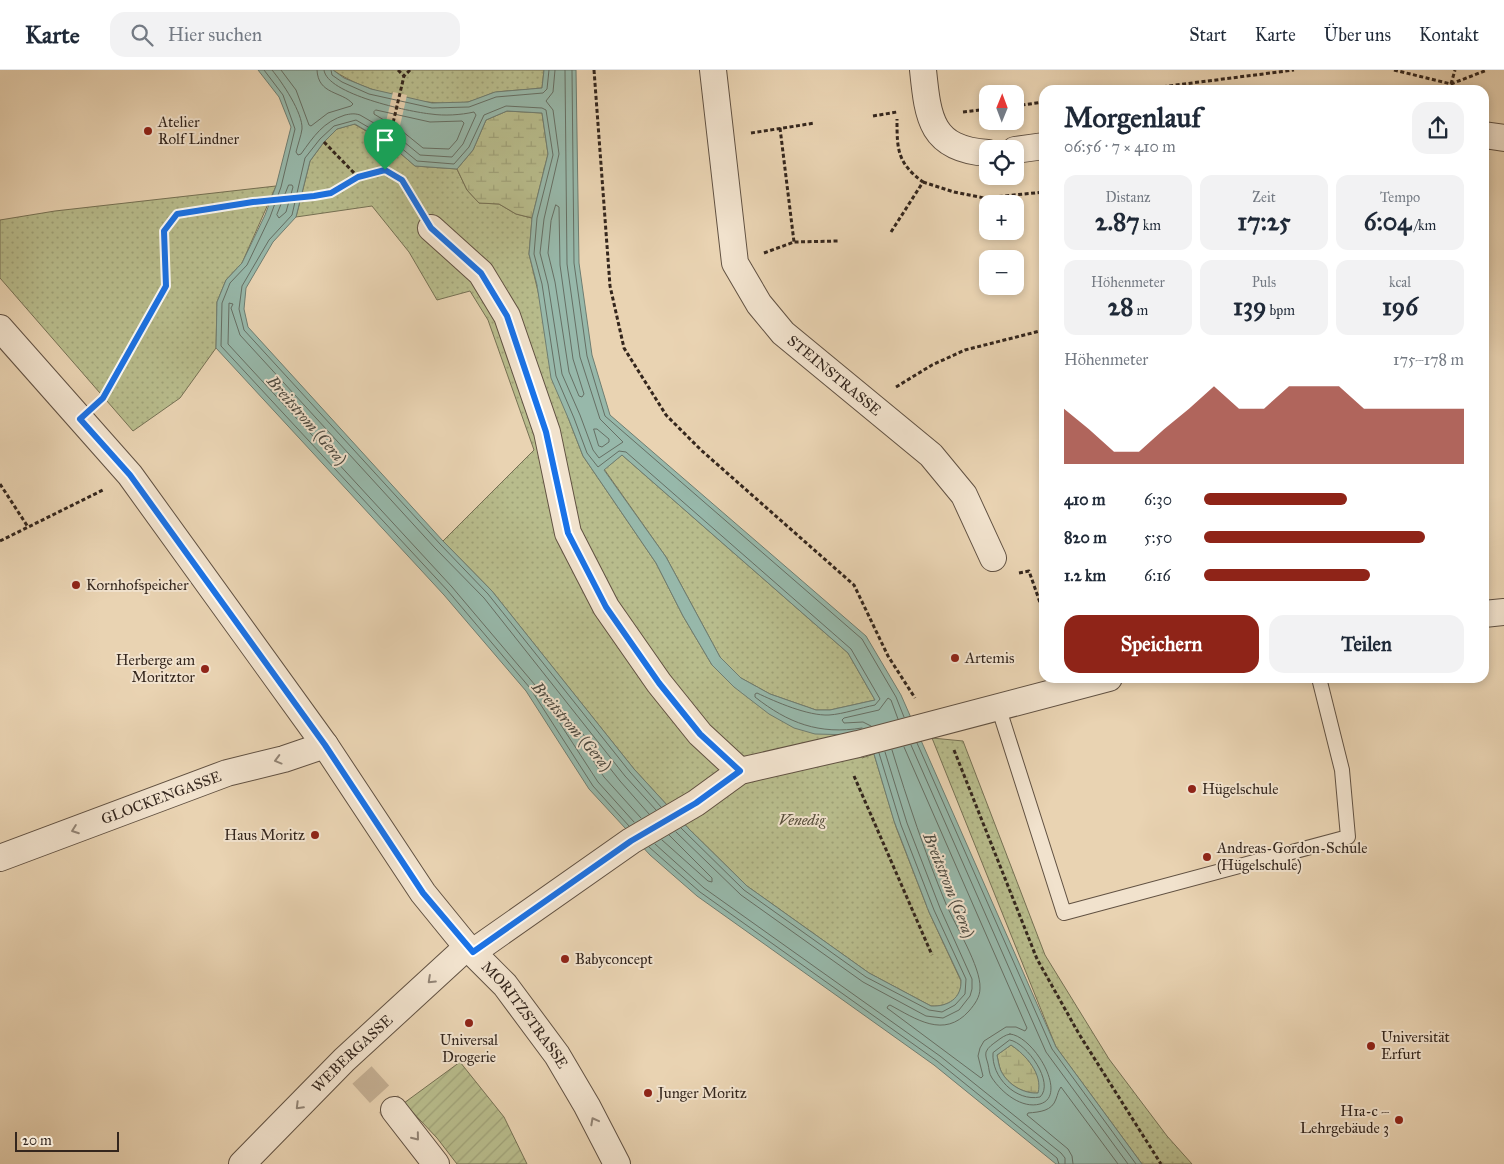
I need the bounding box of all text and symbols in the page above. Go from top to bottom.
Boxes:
search box [110,12,460,57]
text: Karte [25,20,80,50]
icon: search [128,21,156,49]
text: Hier suchen [168,23,262,46]
text: Start [1189,24,1227,46]
text: Karte [1255,24,1296,46]
text: Über uns [1324,24,1391,46]
text: Kontakt [1419,24,1479,46]
north arrow [979,85,1024,130]
map controls [979,85,1024,295]
text: Morgenlauf [1064,100,1201,135]
button: share [1412,102,1464,154]
place label: Atelier Rolf Lindner [157,113,240,148]
pin [364,119,406,170]
marker: Atelier Rolf Lindner [142,125,154,137]
icon: arrive [371,126,399,154]
text: 06:56 · 7 × 410 m [1064,137,1176,156]
button: locate [979,140,1024,185]
text: Distanz [1106,189,1150,206]
text: Zeit [1252,189,1276,206]
text: Tempo [1380,189,1420,206]
button: + [979,195,1024,240]
text: 2.87 [1095,206,1140,237]
text: 17:25 [1237,206,1291,237]
text: 6:04 [1364,206,1411,237]
text: km [1140,217,1161,234]
text: /km [1411,217,1436,234]
button: − [979,250,1024,295]
text: Höhenmeter [1091,274,1165,291]
text: Puls [1252,274,1276,291]
text: kcal [1389,274,1411,291]
text: 28 [1108,291,1133,322]
text: 139 [1233,291,1266,322]
text: 196 [1382,291,1418,322]
text: m [1133,302,1148,319]
text: bpm [1266,302,1295,319]
street label: STEINSTRASSE [784,331,885,419]
text: Höhenmeter [1064,350,1148,369]
text: 175–178 m [1393,350,1464,369]
water label: Breitstrom (Gera) [262,371,351,469]
text: 410 m [1064,490,1105,509]
text: 6:30 [1144,490,1172,509]
text: 820 m [1064,528,1107,547]
text: 5:50 [1144,528,1172,547]
text: 1.2 km [1064,566,1106,585]
text: 6:16 [1144,566,1171,585]
place label: Kornhofspeicher [86,576,189,594]
marker: Kornhofspeicher [70,579,82,591]
button: Speichern [1064,615,1259,673]
button: Teilen [1269,615,1464,673]
place label: Artemis [964,649,1014,667]
place label: Herberge am Moritztor [116,651,195,686]
marker: Artemis [949,652,961,664]
marker: Herberge am Moritztor [199,663,211,675]
water label: Breitstrom (Gera) [527,677,616,775]
one-way arrow [275,755,283,765]
street label: GLOCKENGASSE [99,767,224,828]
place label: Hügelschule [1202,780,1278,798]
marker: Hügelschule [1186,783,1198,795]
park label: Venedig [779,811,826,829]
one-way arrow [72,824,80,834]
place label: Haus Moritz [224,826,305,844]
marker: Haus Moritz [309,829,321,841]
water label: Breitstrom (Gera) [918,829,979,941]
place label: Andreas-Gordon-Schule (Hügelschule) [1216,839,1368,875]
marker: Andreas-Gordon-Schule (Hügelschule) [1201,851,1213,863]
place label: Babyconcept [575,950,653,968]
marker: Babyconcept [559,953,571,965]
street label: MORITZSTRASSE [478,958,572,1072]
one-way arrow [428,974,437,983]
street label: WEBERGASSE [308,1011,396,1096]
marker: Universal Drogerie [463,1017,475,1029]
place label: Universität Erfurt [1381,1028,1451,1063]
place label: Universal Drogerie [440,1031,499,1066]
marker: Universität Erfurt [1365,1040,1377,1052]
place label: Junger Moritz [656,1084,747,1103]
marker: Junger Moritz [642,1087,654,1099]
one-way arrow [296,1100,305,1109]
place label: H1a-c – Lehrgebäude 3 [1300,1102,1389,1137]
marker: H1a-c – Lehrgebäude 3 [1393,1114,1405,1126]
one-way arrow [591,1117,601,1126]
scale bar [15,1129,119,1152]
one-way arrow [410,1131,419,1140]
text: 20 m [22,1132,52,1149]

